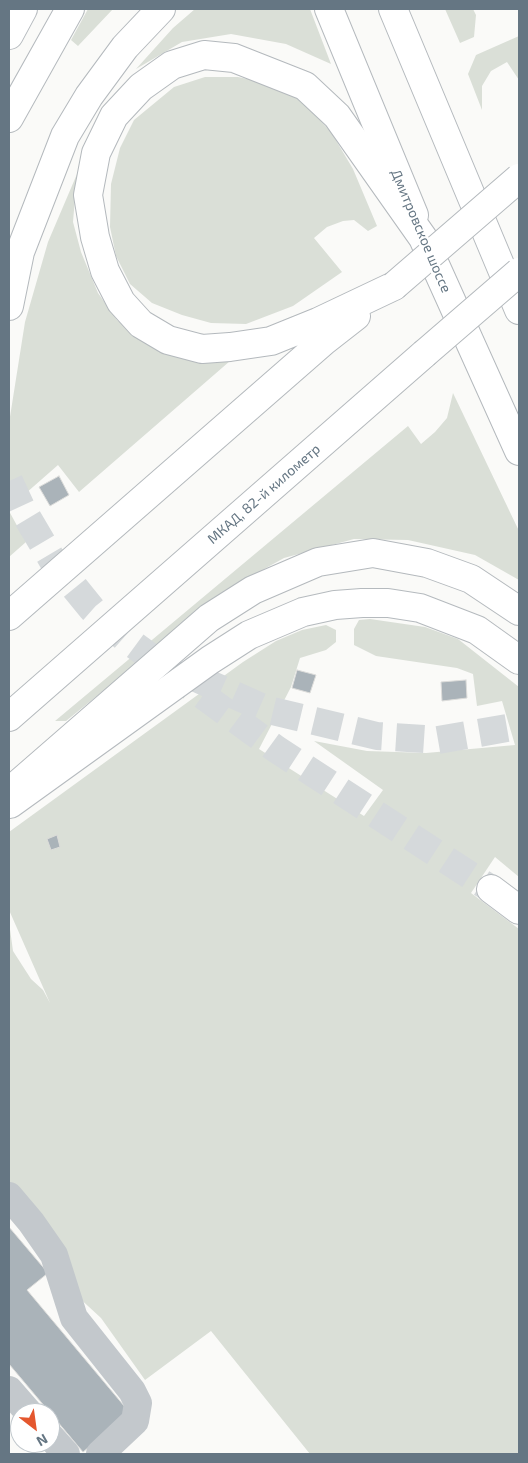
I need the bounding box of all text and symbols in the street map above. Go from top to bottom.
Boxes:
street label: Дмитровское шоссе [387,167,455,295]
street label: МКАД, 82-й километр [204,441,324,547]
north arrow [10,1403,60,1453]
text: N [34,1431,51,1450]

